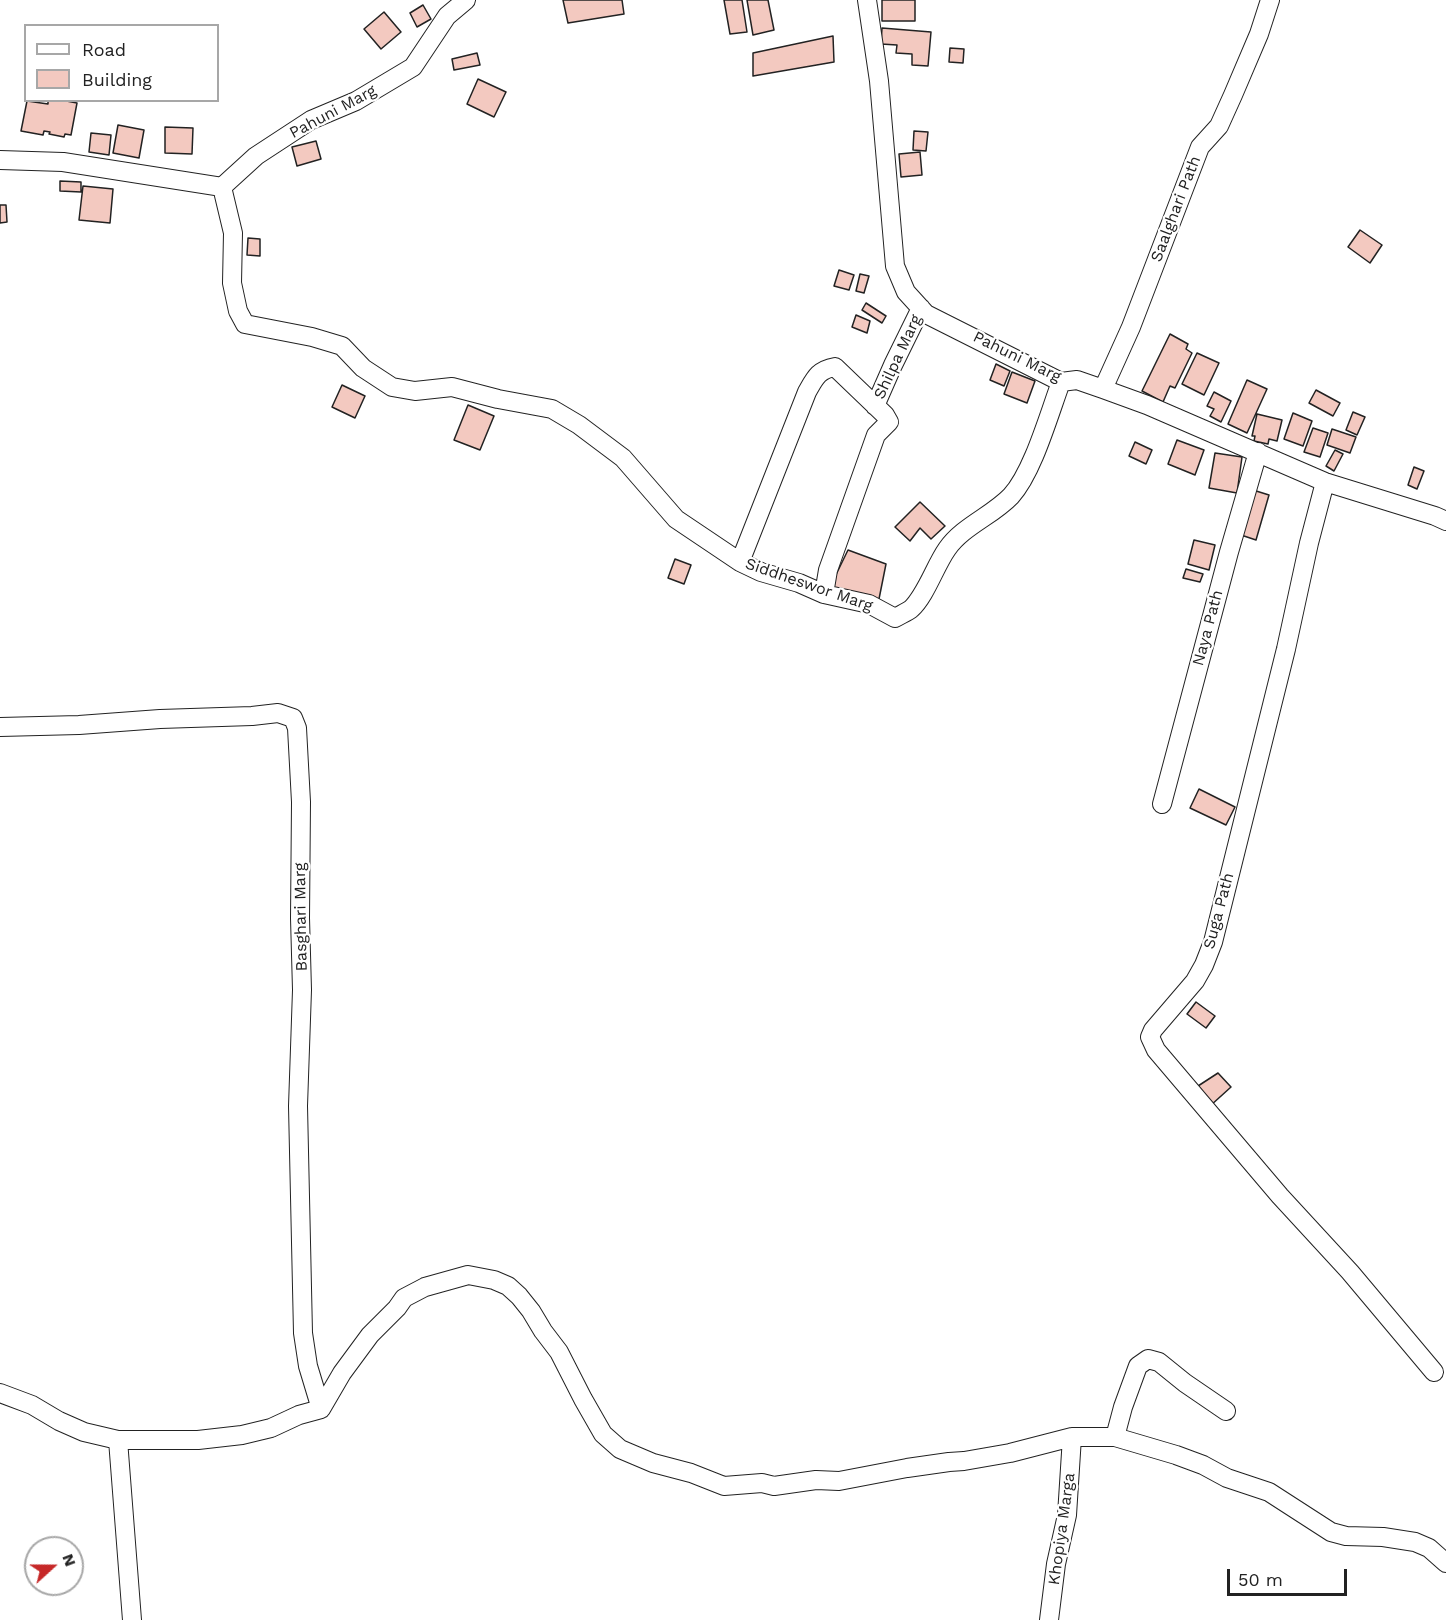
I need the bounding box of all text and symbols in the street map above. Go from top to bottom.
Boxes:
legend [24,24,219,102]
text: Road [82,39,126,60]
text: Building [82,69,152,90]
street label: Pahuni Marg [286,81,380,143]
street label: Saalghari Path [1147,153,1205,265]
street label: Shilpa Marg [870,312,926,402]
street label: Pahuni Marg [970,327,1064,387]
street label: Siddheswor Marg [743,554,875,616]
street label: Naya Path [1189,588,1227,668]
street label: Basghari Marg [290,862,312,972]
street label: Suga Path [1200,871,1238,951]
street label: Khopiya Marga [1045,1472,1079,1586]
north arrow [24,1536,84,1596]
text: N [58,1551,80,1569]
scale bar [1230,1557,1350,1595]
text: 50 m [1238,1569,1283,1590]

